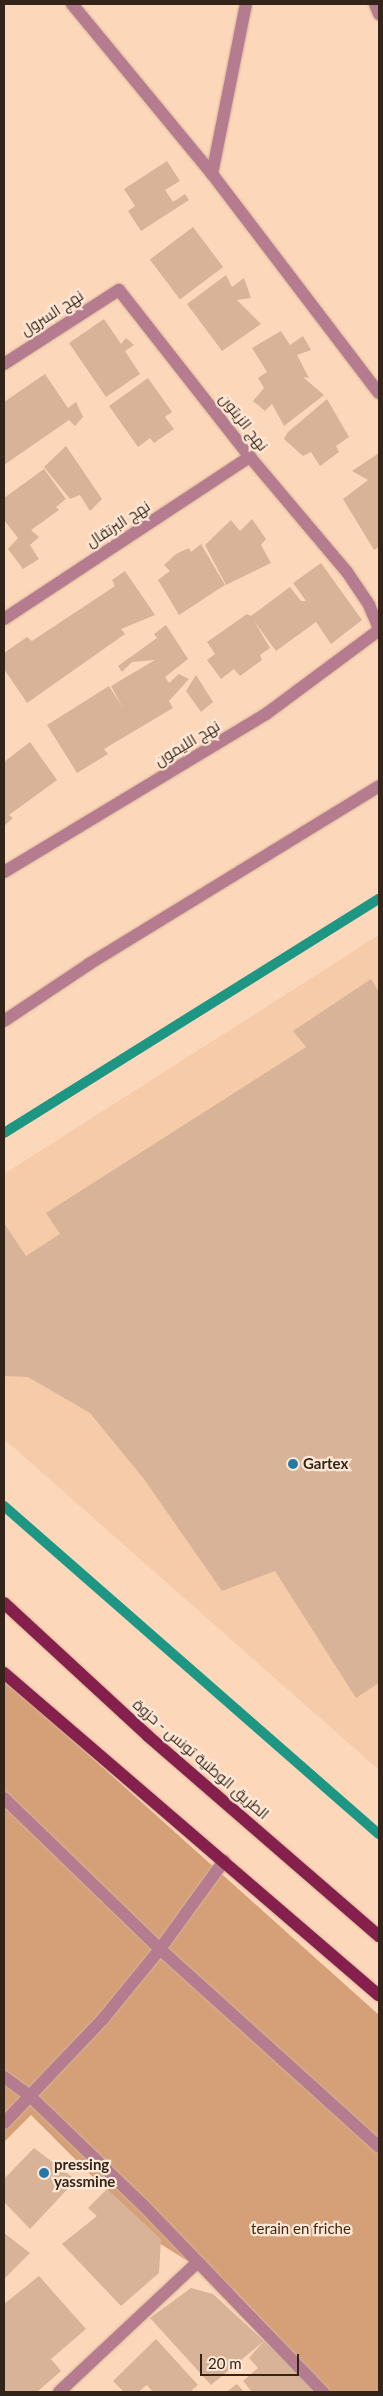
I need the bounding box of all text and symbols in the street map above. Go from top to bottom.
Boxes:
street label: نهج السرول [17,286,87,340]
street label: نهج الزيتون [216,390,272,454]
street label: نهج البرتقال [83,497,153,551]
street label: نهج الليمون [151,716,223,770]
place label: Gartex [303,1455,348,1473]
marker: Gartex [287,1458,299,1470]
street label: الطريق الوطنية تونس - حزوة [129,1695,273,1823]
place label: pressing yassmine [54,2155,115,2190]
marker: pressing yassmine [38,2167,50,2179]
park label: terain en friche [251,2220,351,2238]
scale bar [203,2344,302,2376]
text: 20 m [208,2354,242,2372]

